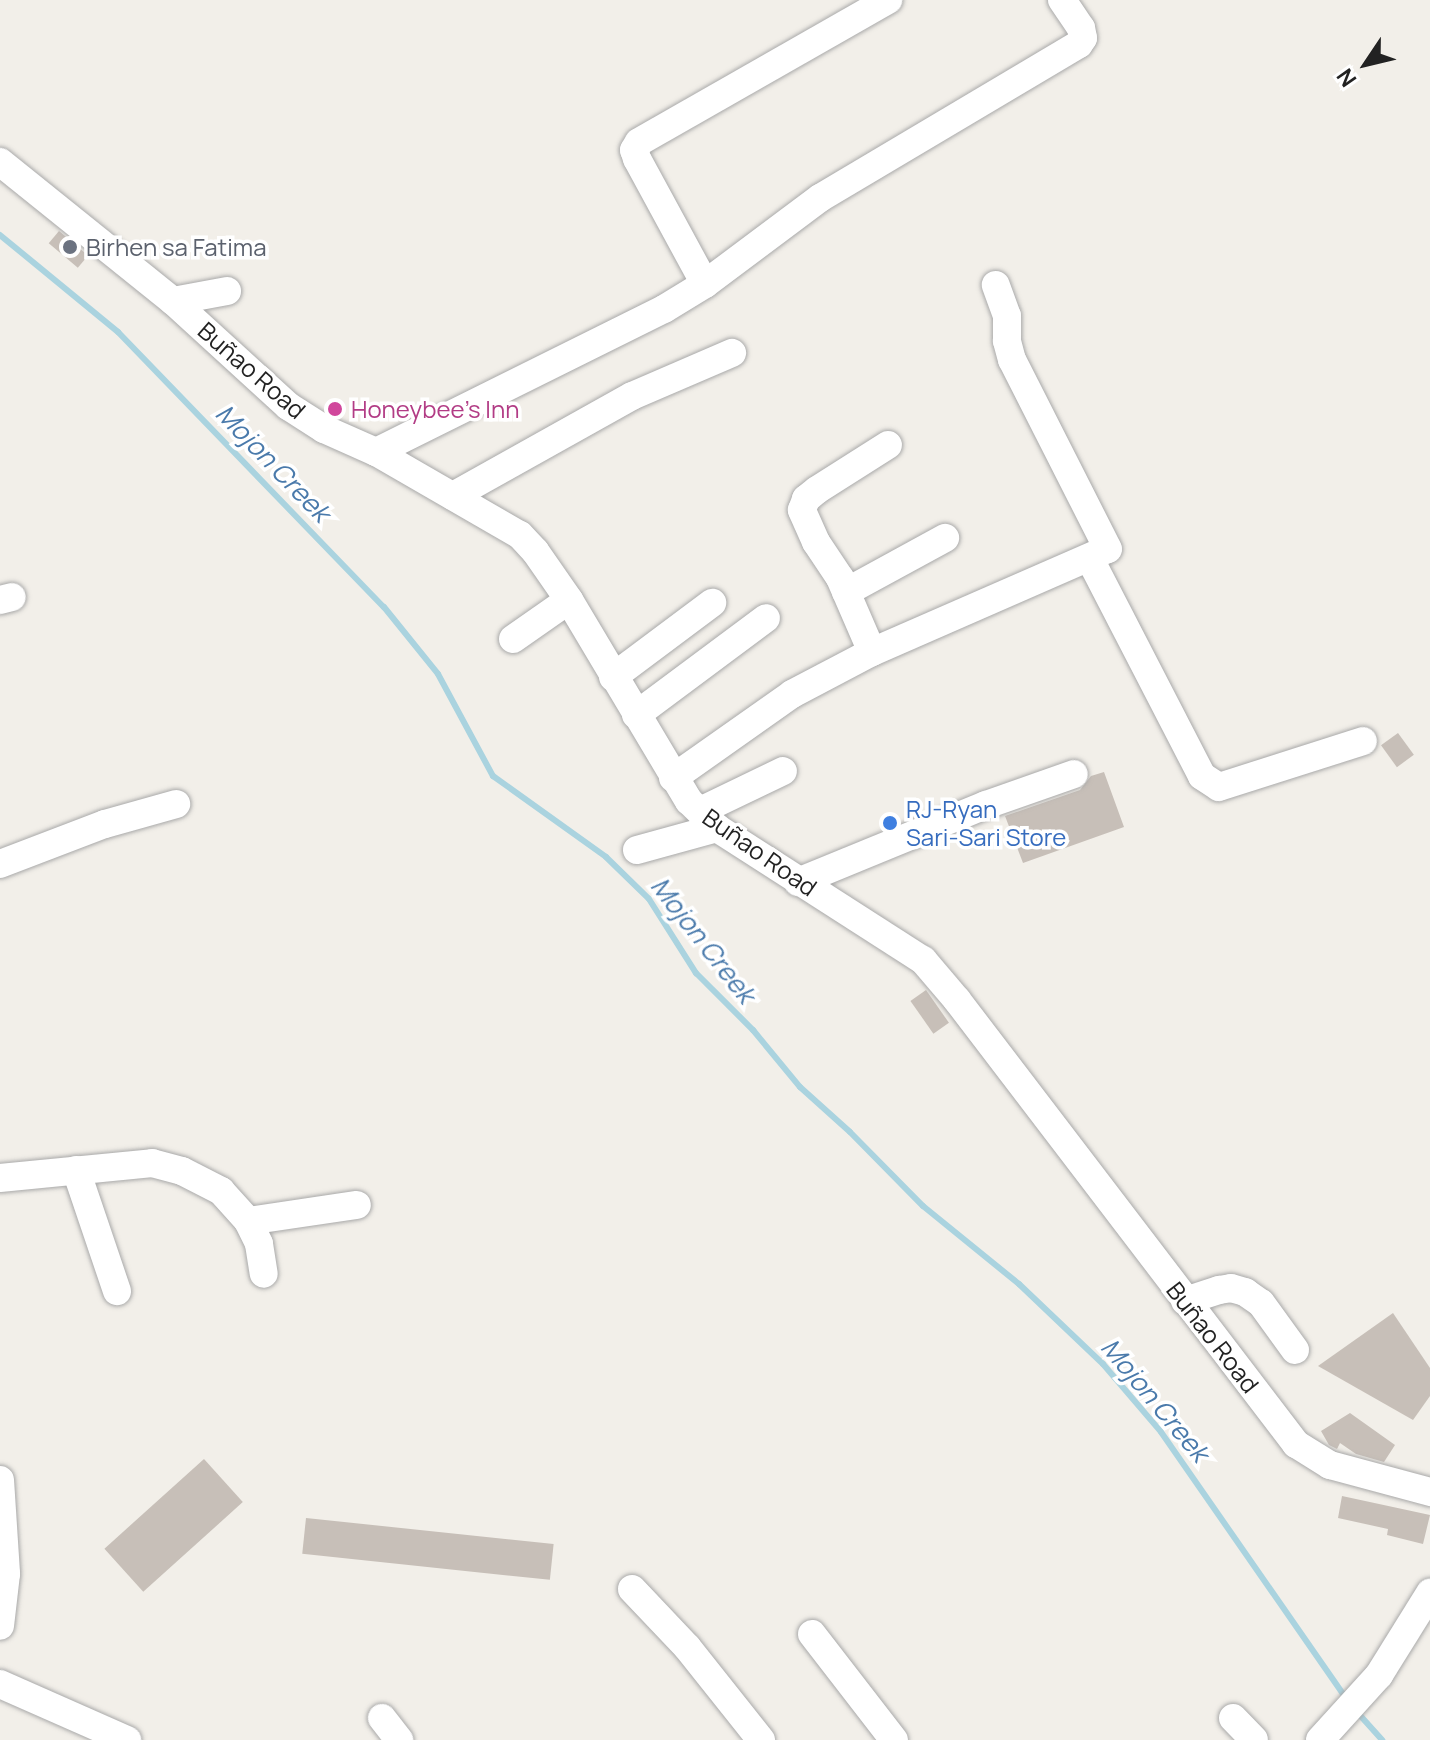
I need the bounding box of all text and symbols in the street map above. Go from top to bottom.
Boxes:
north arrow [1326,24,1406,104]
text: N [1330,63,1363,93]
place label: Birhen sa Fatima [86,233,267,261]
marker: Birhen sa Fatima [61,238,79,256]
street label: Buñao Road [193,316,311,424]
place label: Honeybee's Inn [351,395,519,423]
water label: Mojon Creek [209,398,337,528]
marker: Honeybee's Inn [326,400,344,418]
place label: RJ-Ryan Sari-Sari Store [906,795,1066,851]
street label: Buñao Road [697,802,823,902]
marker: RJ-Ryan Sari-Sari Store [881,814,899,832]
water label: Mojon Creek [644,871,762,1009]
street label: Buñao Road [1161,1276,1265,1398]
water label: Mojon Creek [1095,1332,1215,1468]

